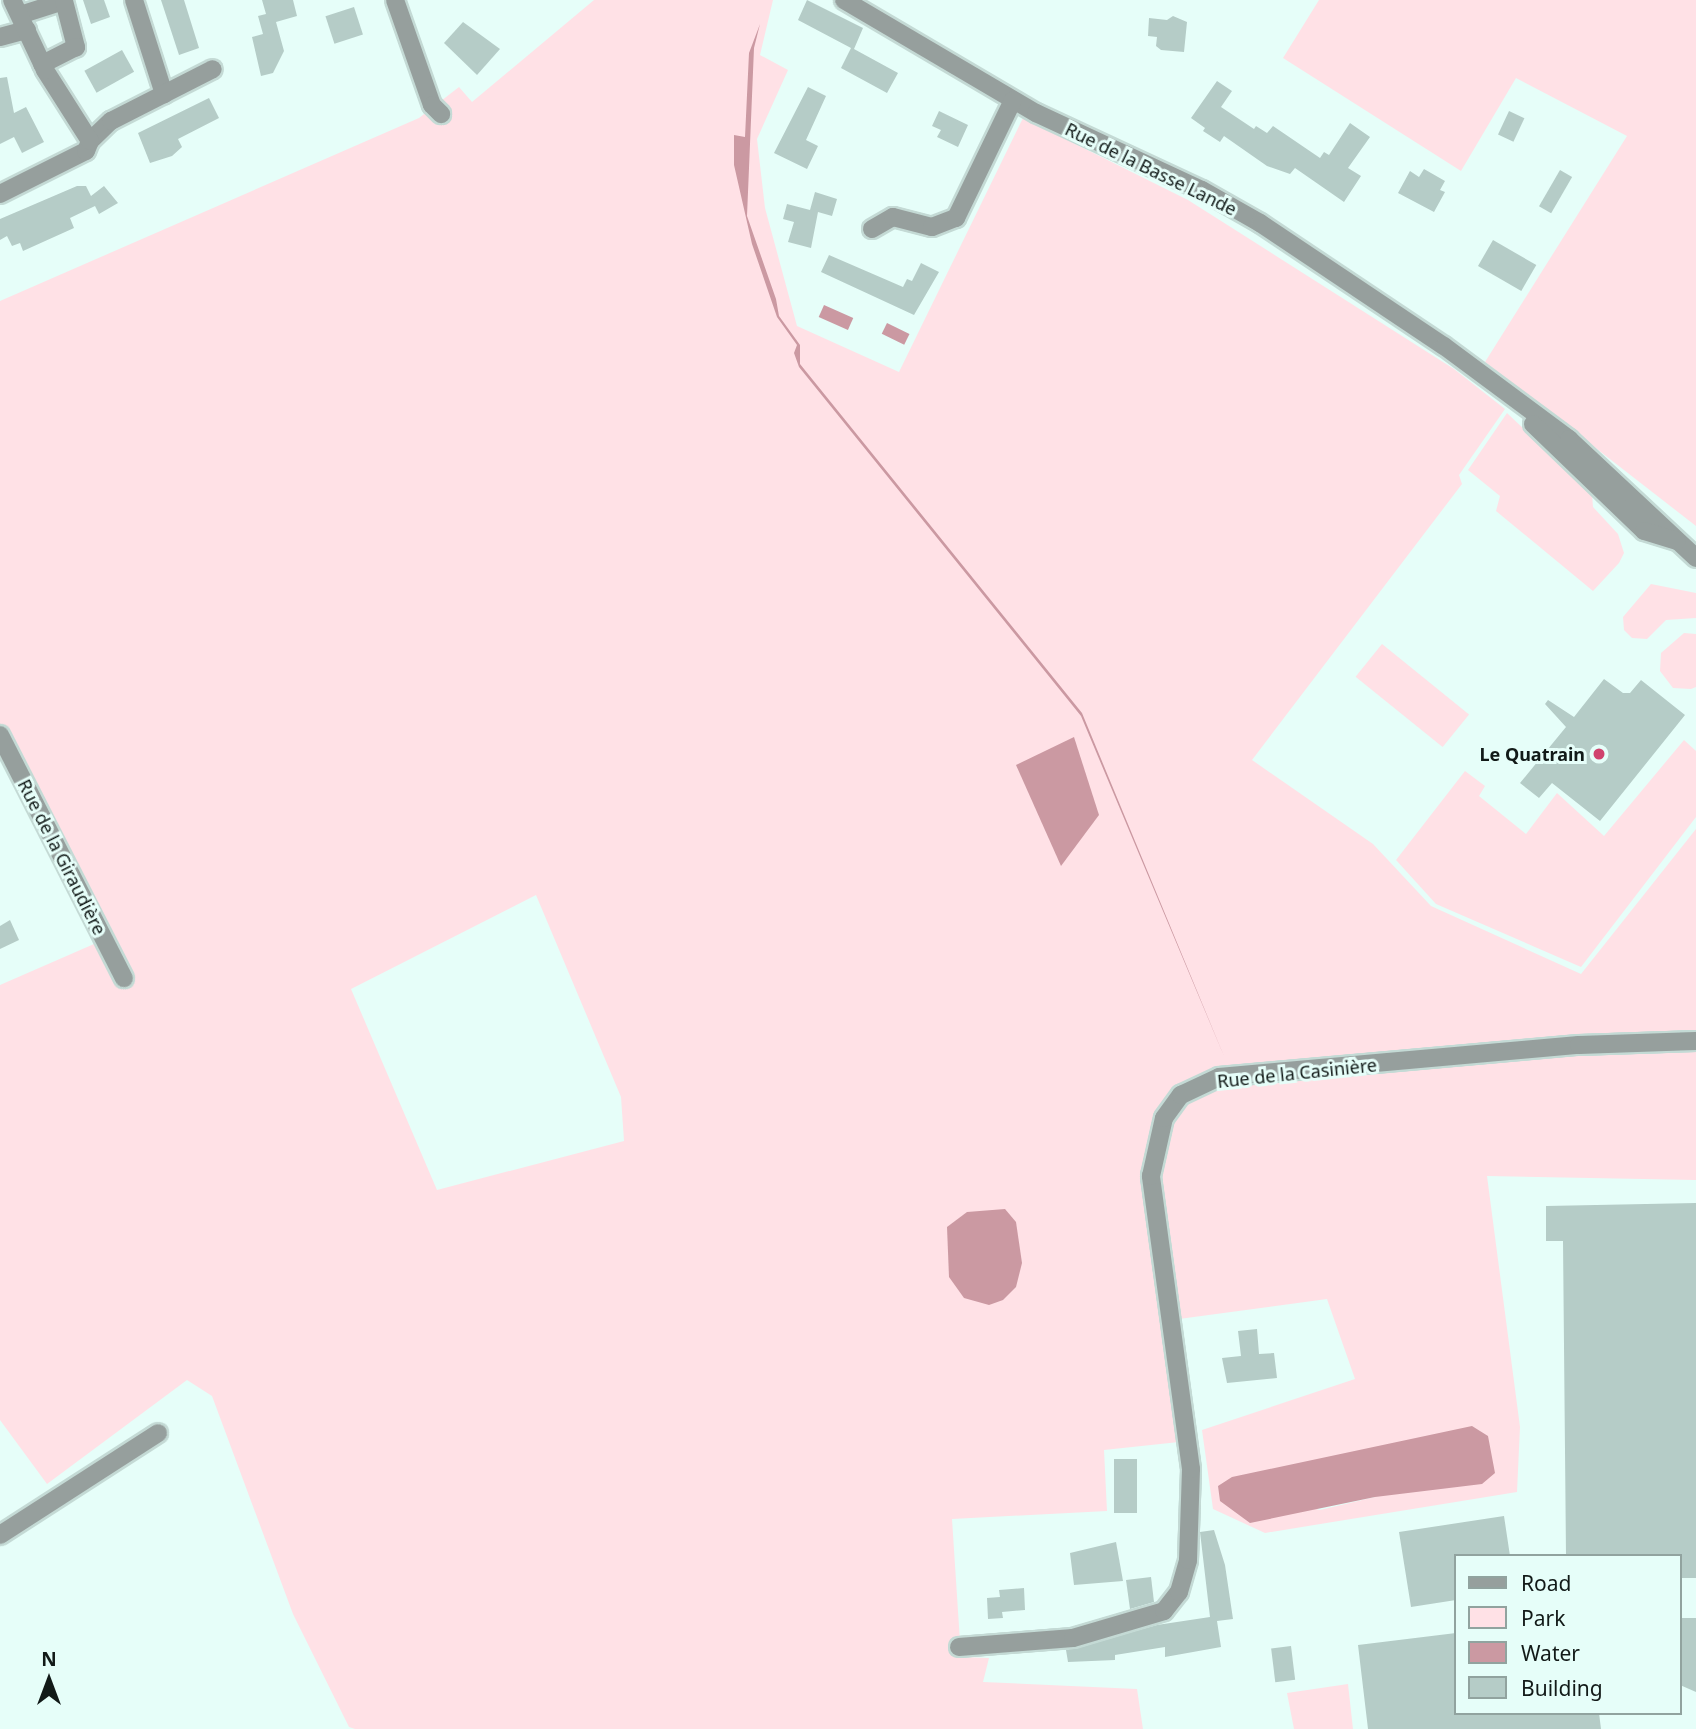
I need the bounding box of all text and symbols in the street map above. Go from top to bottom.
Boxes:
street label: Rue de la Basse Lande [1062,118,1240,220]
place label: Le Quatrain [1479,743,1585,765]
marker: Le Quatrain [1591,746,1607,762]
street label: Rue de la Giraudière [13,776,111,938]
street label: Rue de la Casinière [1216,1054,1378,1092]
legend [1454,1554,1682,1715]
text: Road [1521,1569,1571,1597]
text: Park [1521,1604,1565,1632]
text: Water [1521,1639,1580,1667]
north arrow [14,1645,84,1715]
text: N [41,1646,57,1672]
text: Building [1521,1674,1603,1702]

